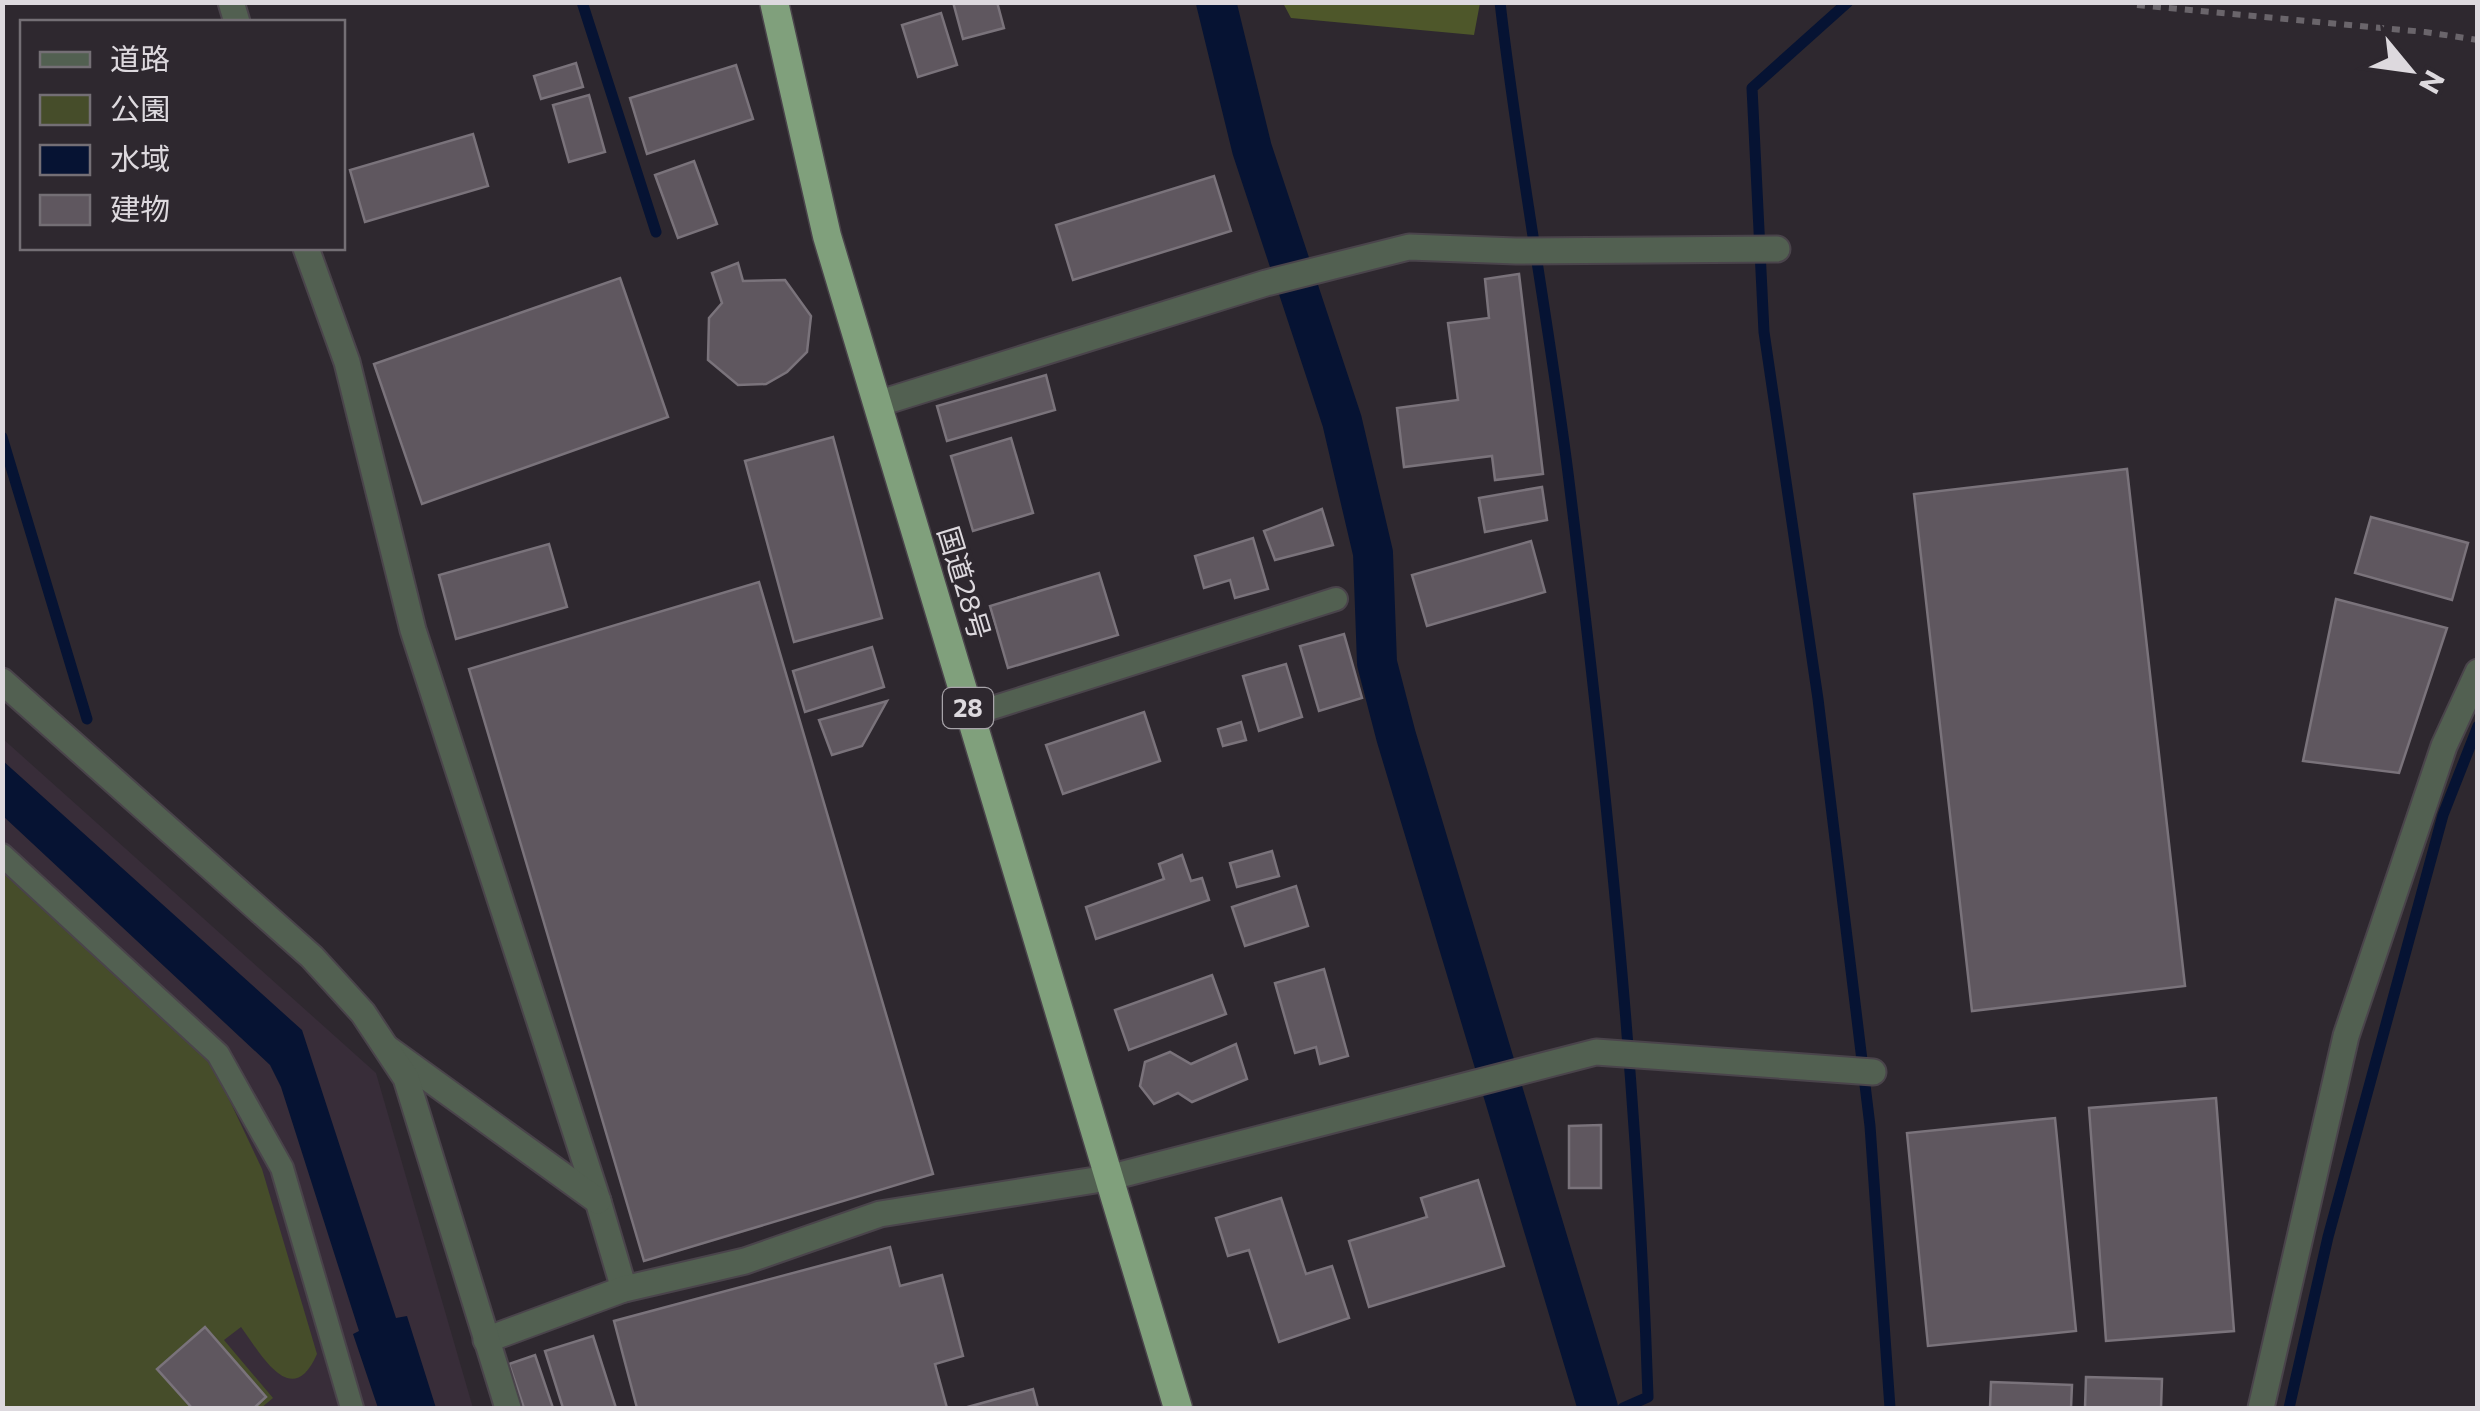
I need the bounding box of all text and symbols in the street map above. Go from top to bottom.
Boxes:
legend [20,20,345,250]
north arrow [2360,20,2460,120]
text: 道路 [110,39,170,76]
text: N [2413,65,2453,100]
text: 公園 [110,89,170,126]
text: 水域 [110,139,170,176]
text: 建物 [110,189,170,226]
street label: 国道28号 [932,522,998,643]
road number: 28 [943,688,993,728]

